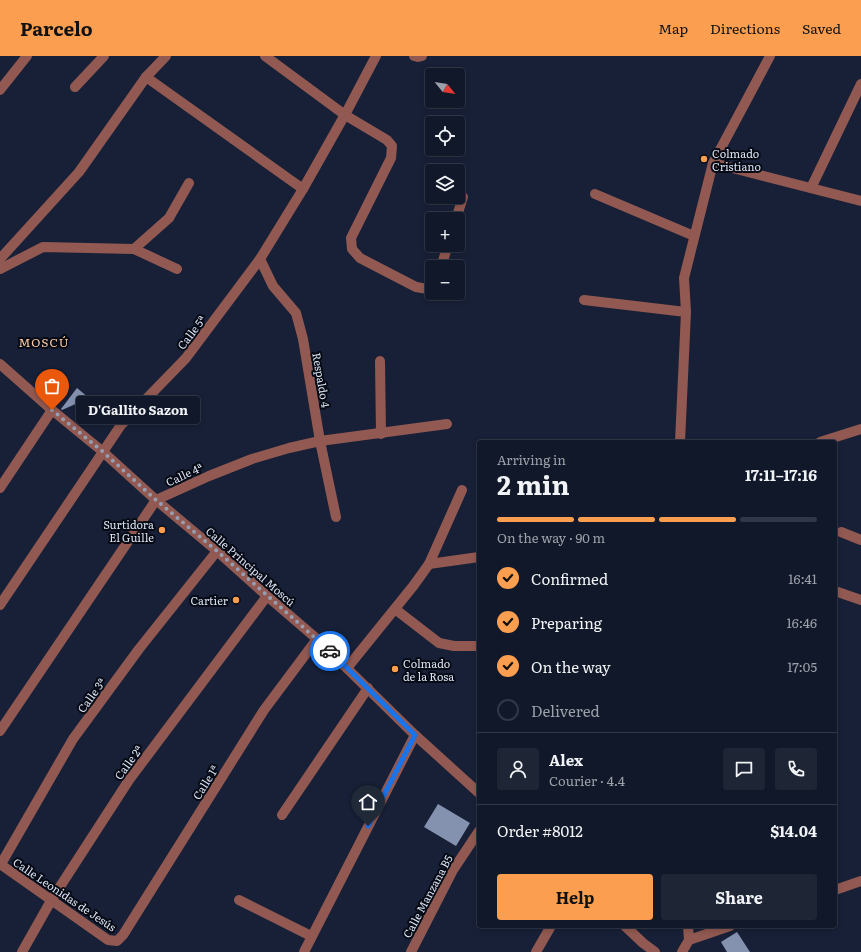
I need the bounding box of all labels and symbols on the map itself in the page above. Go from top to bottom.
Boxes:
north arrow [425,68,465,108]
place label: Colmado Cristiano [712,145,761,174]
marker: Colmado Cristiano [699,154,709,164]
street label: Calle 5ª [173,311,209,352]
district label: MOSCÚ [18,333,70,351]
street label: Respaldo 4 [309,351,335,409]
pin [35,369,69,410]
callout: D'Gallito Sazon [76,396,200,424]
street label: Calle 4ª [163,458,206,490]
place label: Surtidora El Guille [103,516,154,545]
street label: Calle Principal Moscú [203,523,299,609]
marker: Surtidora El Guille [157,525,167,535]
place label: Cartier [190,592,229,608]
marker: Cartier [231,595,241,605]
courier [310,631,350,671]
place label: Colmado de la Rosa [403,655,454,684]
marker: Colmado de la Rosa [390,664,400,674]
street label: Calle 3ª [73,674,109,716]
street label: Calle 2ª [110,741,146,782]
street label: Calle 1ª [188,761,222,802]
pin [351,785,385,826]
street label: Calle Manzana B5 [398,851,456,940]
street label: Calle Leonidas de Jesús [10,854,120,934]

